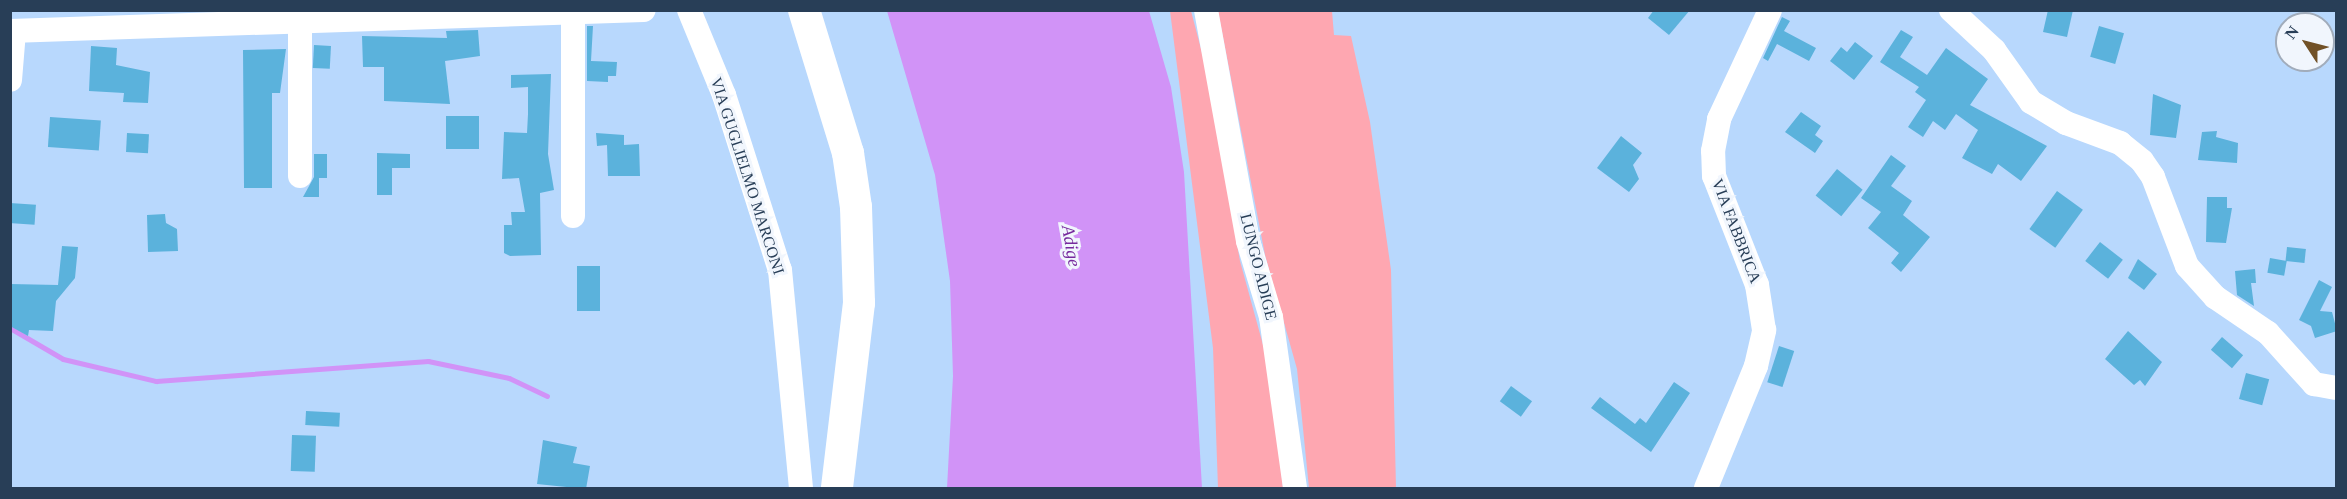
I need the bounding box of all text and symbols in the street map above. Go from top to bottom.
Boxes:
north arrow [2275,12,2335,72]
text: N [2281,23,2302,42]
street label: VIA GUGLIELMO MARCONI [706,75,788,277]
street label: VIA FABBRICA [1707,176,1765,286]
street label: LUNGO ADIGE [1235,211,1281,323]
water label: Adige [1057,223,1085,269]

